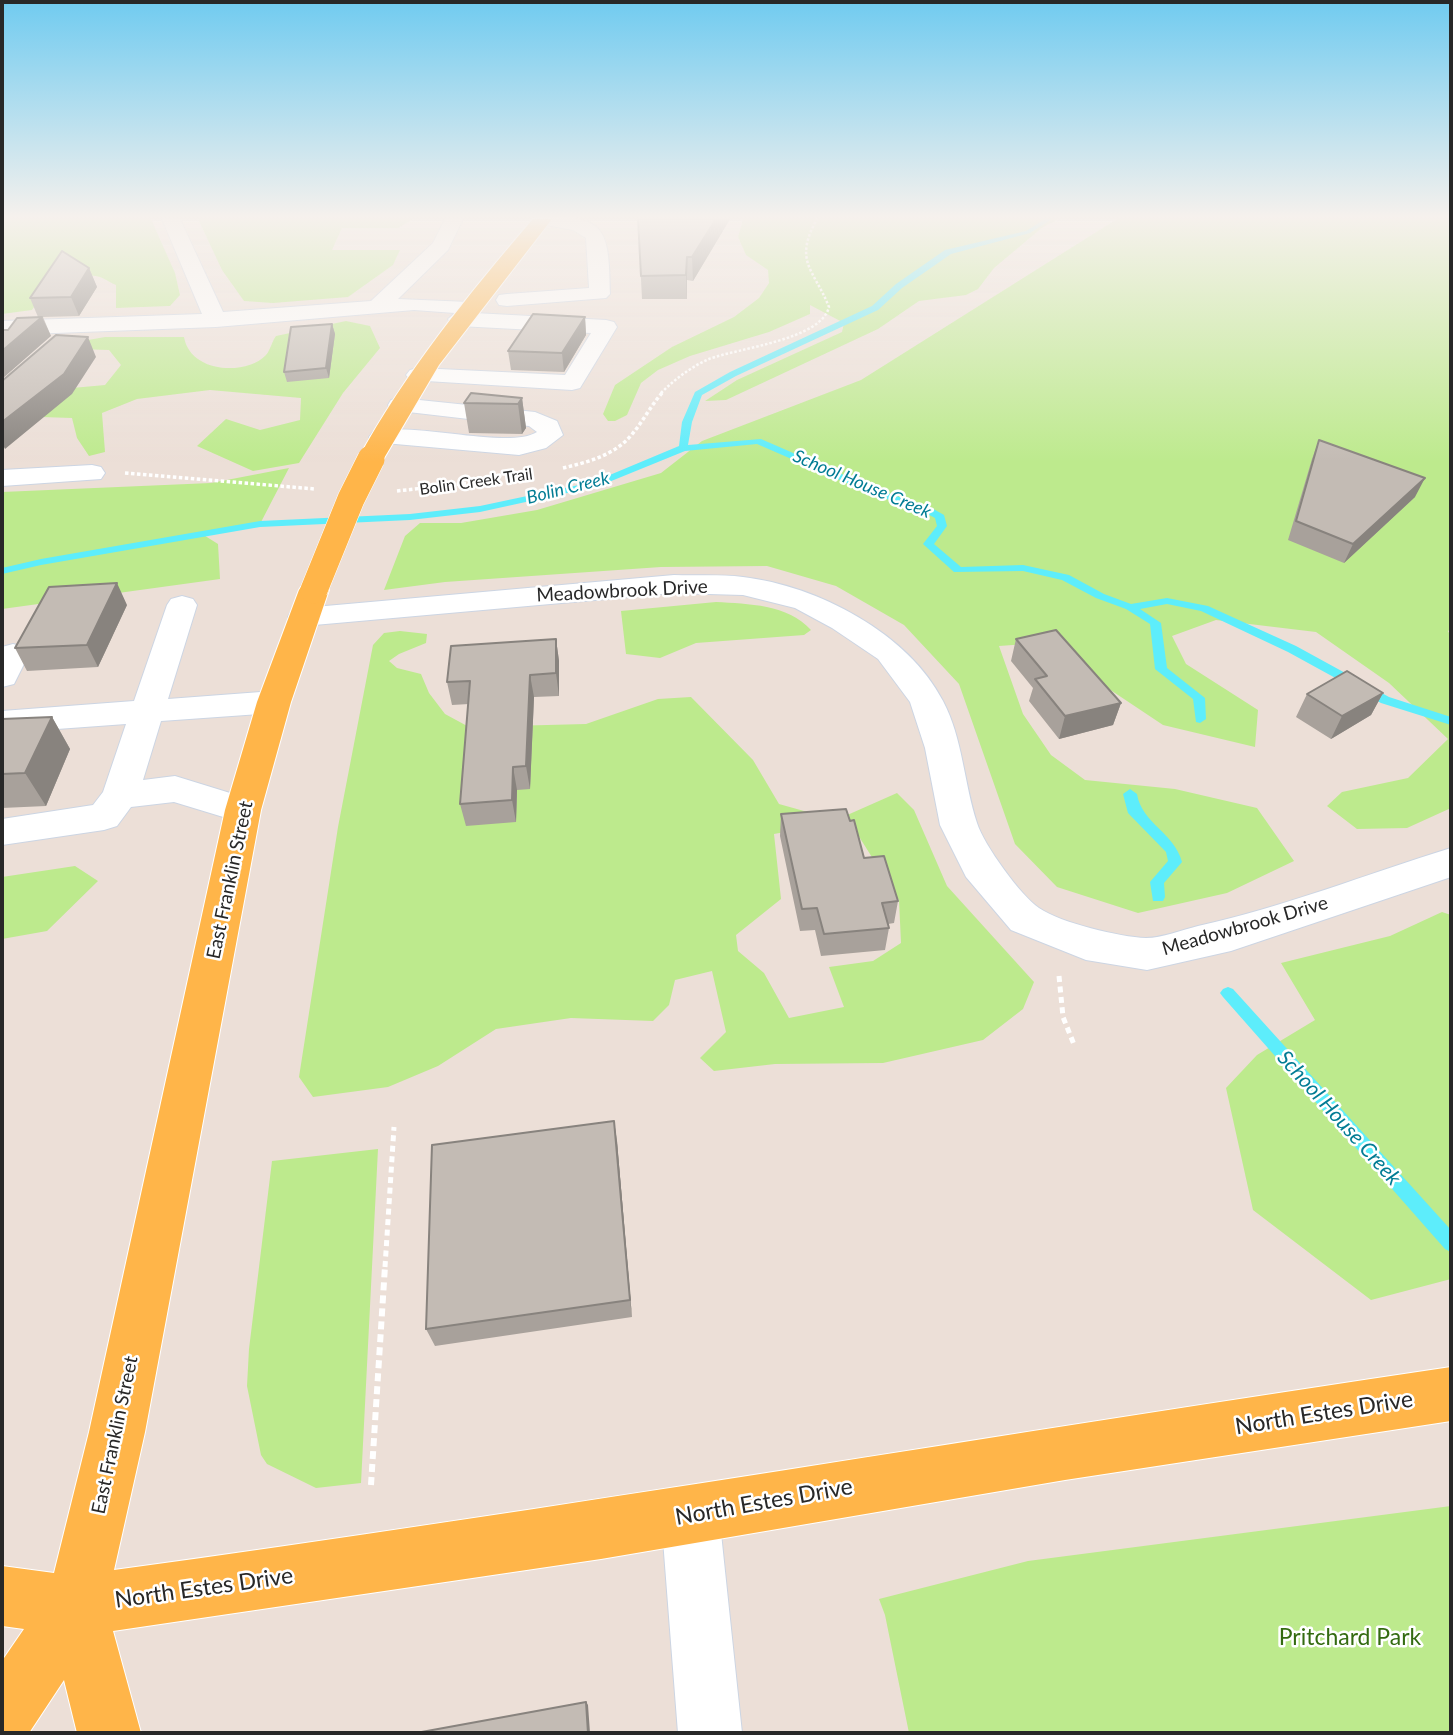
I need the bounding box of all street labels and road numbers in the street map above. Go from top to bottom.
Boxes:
street label: Bolin Creek Trail [418,465,534,499]
street label: Meadowbrook Drive [536,575,708,607]
street label: East Franklin Street [202,799,258,961]
street label: Meadowbrook Drive [1159,891,1331,961]
street label: East Franklin Street [87,1354,143,1516]
street label: North Estes Drive [1233,1385,1415,1441]
street label: North Estes Drive [673,1473,855,1531]
street label: North Estes Drive [113,1562,295,1614]

